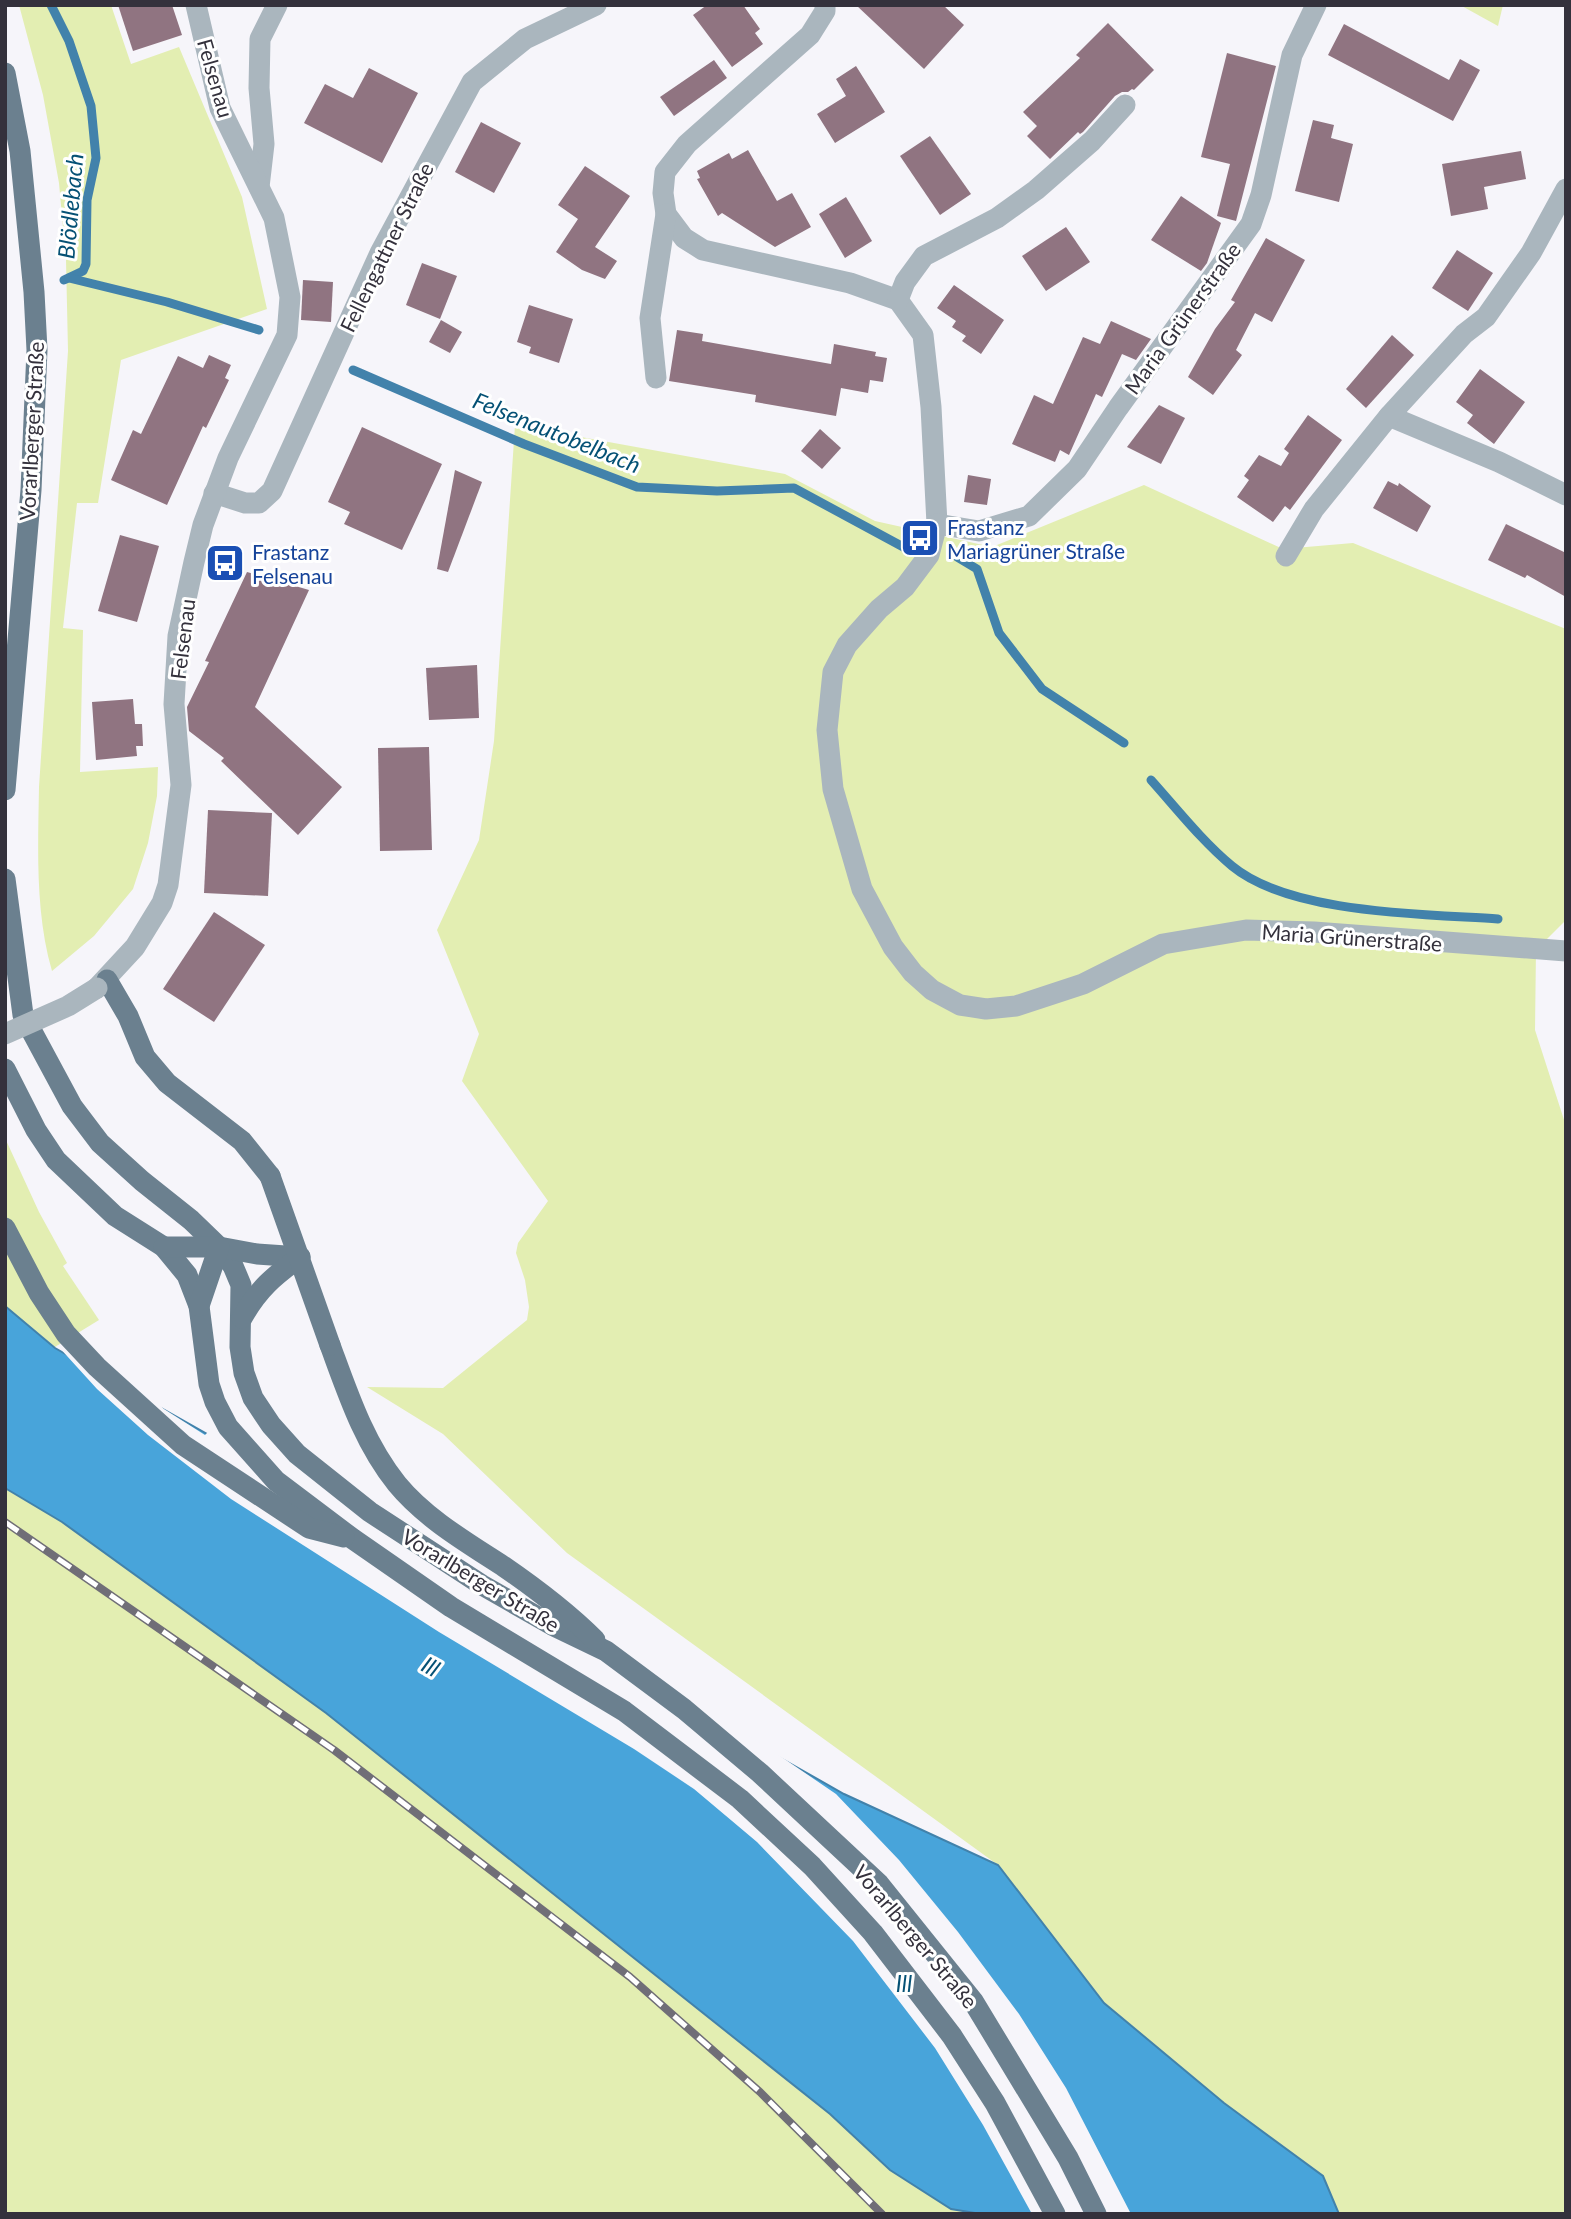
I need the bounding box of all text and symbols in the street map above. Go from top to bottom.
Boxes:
street label: Felsenau [193,36,239,120]
water label: Blödlebach [51,152,89,260]
street label: Fellengattner Straße [334,158,438,336]
street label: Maria Grünerstraße [1119,237,1245,399]
street label: Vorarlberger Straße [14,341,48,521]
water label: Felsenautobelbach [469,386,645,478]
place label: Frastanz Mariagrüner Straße [947,514,1125,563]
bus stop icon: Frastanz Mariagrüner Straße [899,517,941,559]
place label: Frastanz Felsenau [252,539,333,588]
bus stop icon: Frastanz Felsenau [204,542,246,584]
street label: Felsenau [165,597,199,681]
street label: Maria Grünerstraße [1261,918,1443,956]
street label: Vorarlberger Straße [398,1523,564,1637]
water label: Ill [417,1650,445,1682]
street label: Vorarlberger Straße [849,1859,983,2013]
water label: Ill [896,1969,912,1997]

